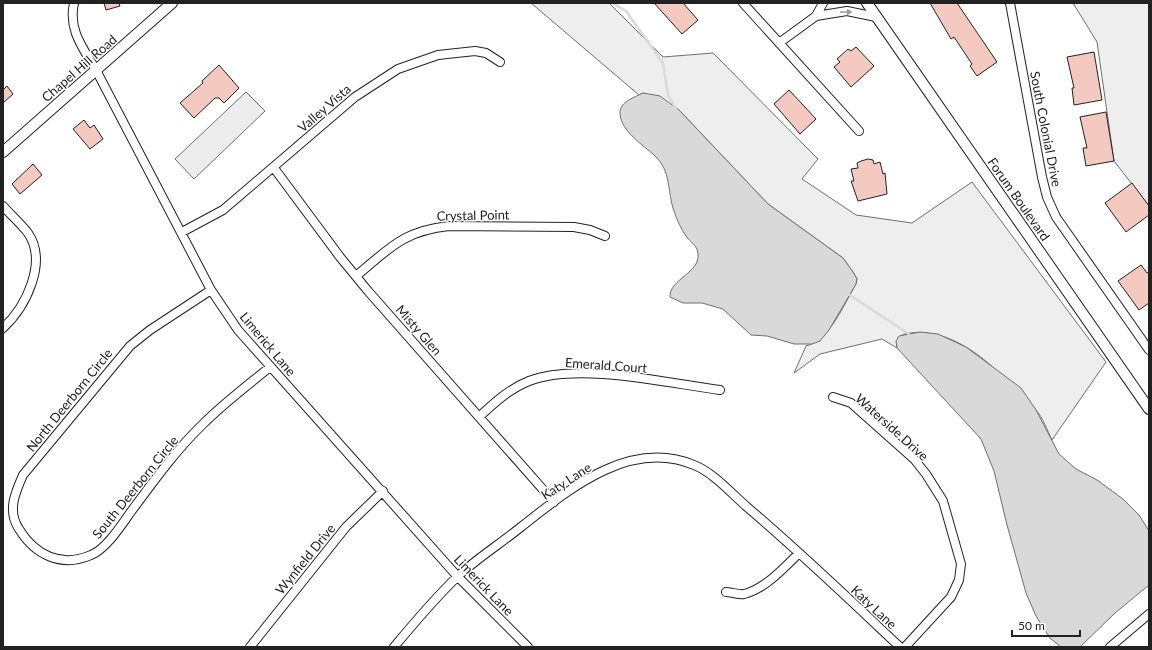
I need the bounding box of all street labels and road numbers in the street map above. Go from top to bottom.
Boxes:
street label: Chapel Hill Road [38,31,120,105]
street label: South Colonial Drive [1027,70,1065,188]
street label: Valley Vista [294,81,354,135]
street label: Forum Boulevard [984,154,1054,244]
street label: Crystal Point [436,206,510,224]
street label: Misty Glen [393,301,445,359]
street label: Limerick Lane [237,309,299,379]
street label: North Deerborn Circle [23,345,115,455]
street label: Emerald Court [564,354,648,376]
street label: Waterside Drive [852,390,932,464]
street label: South Deerborn Circle [89,432,181,542]
street label: Katy Lane [538,459,594,503]
street label: Wynfield Drive [272,520,338,597]
street label: Limerick Lane [451,551,517,619]
street label: Katy Lane [848,582,900,632]

